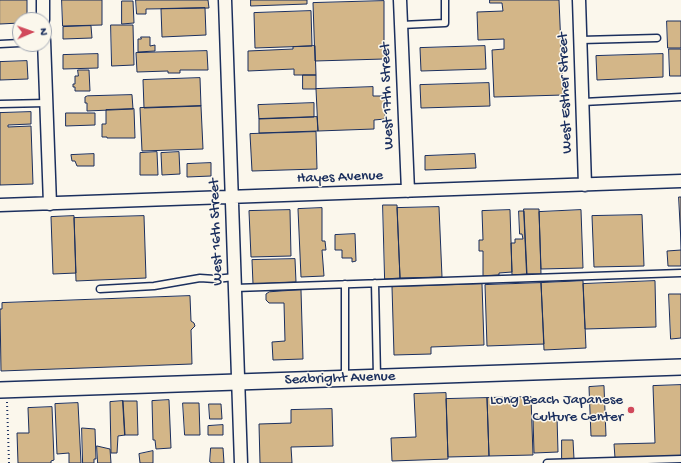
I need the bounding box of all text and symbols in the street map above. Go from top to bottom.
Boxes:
north arrow [12,12,52,52]
text: N [37,28,49,35]
street label: West Esther Street [555,32,577,154]
street label: West 17th Street [377,42,399,150]
street label: Hayes Avenue [297,168,383,188]
street label: West 16th Street [206,178,228,286]
street label: Seabright Avenue [284,368,396,390]
place label: Long Beach Japanese Culture Center [490,392,623,427]
marker: Long Beach Japanese Culture Center [626,405,636,415]

